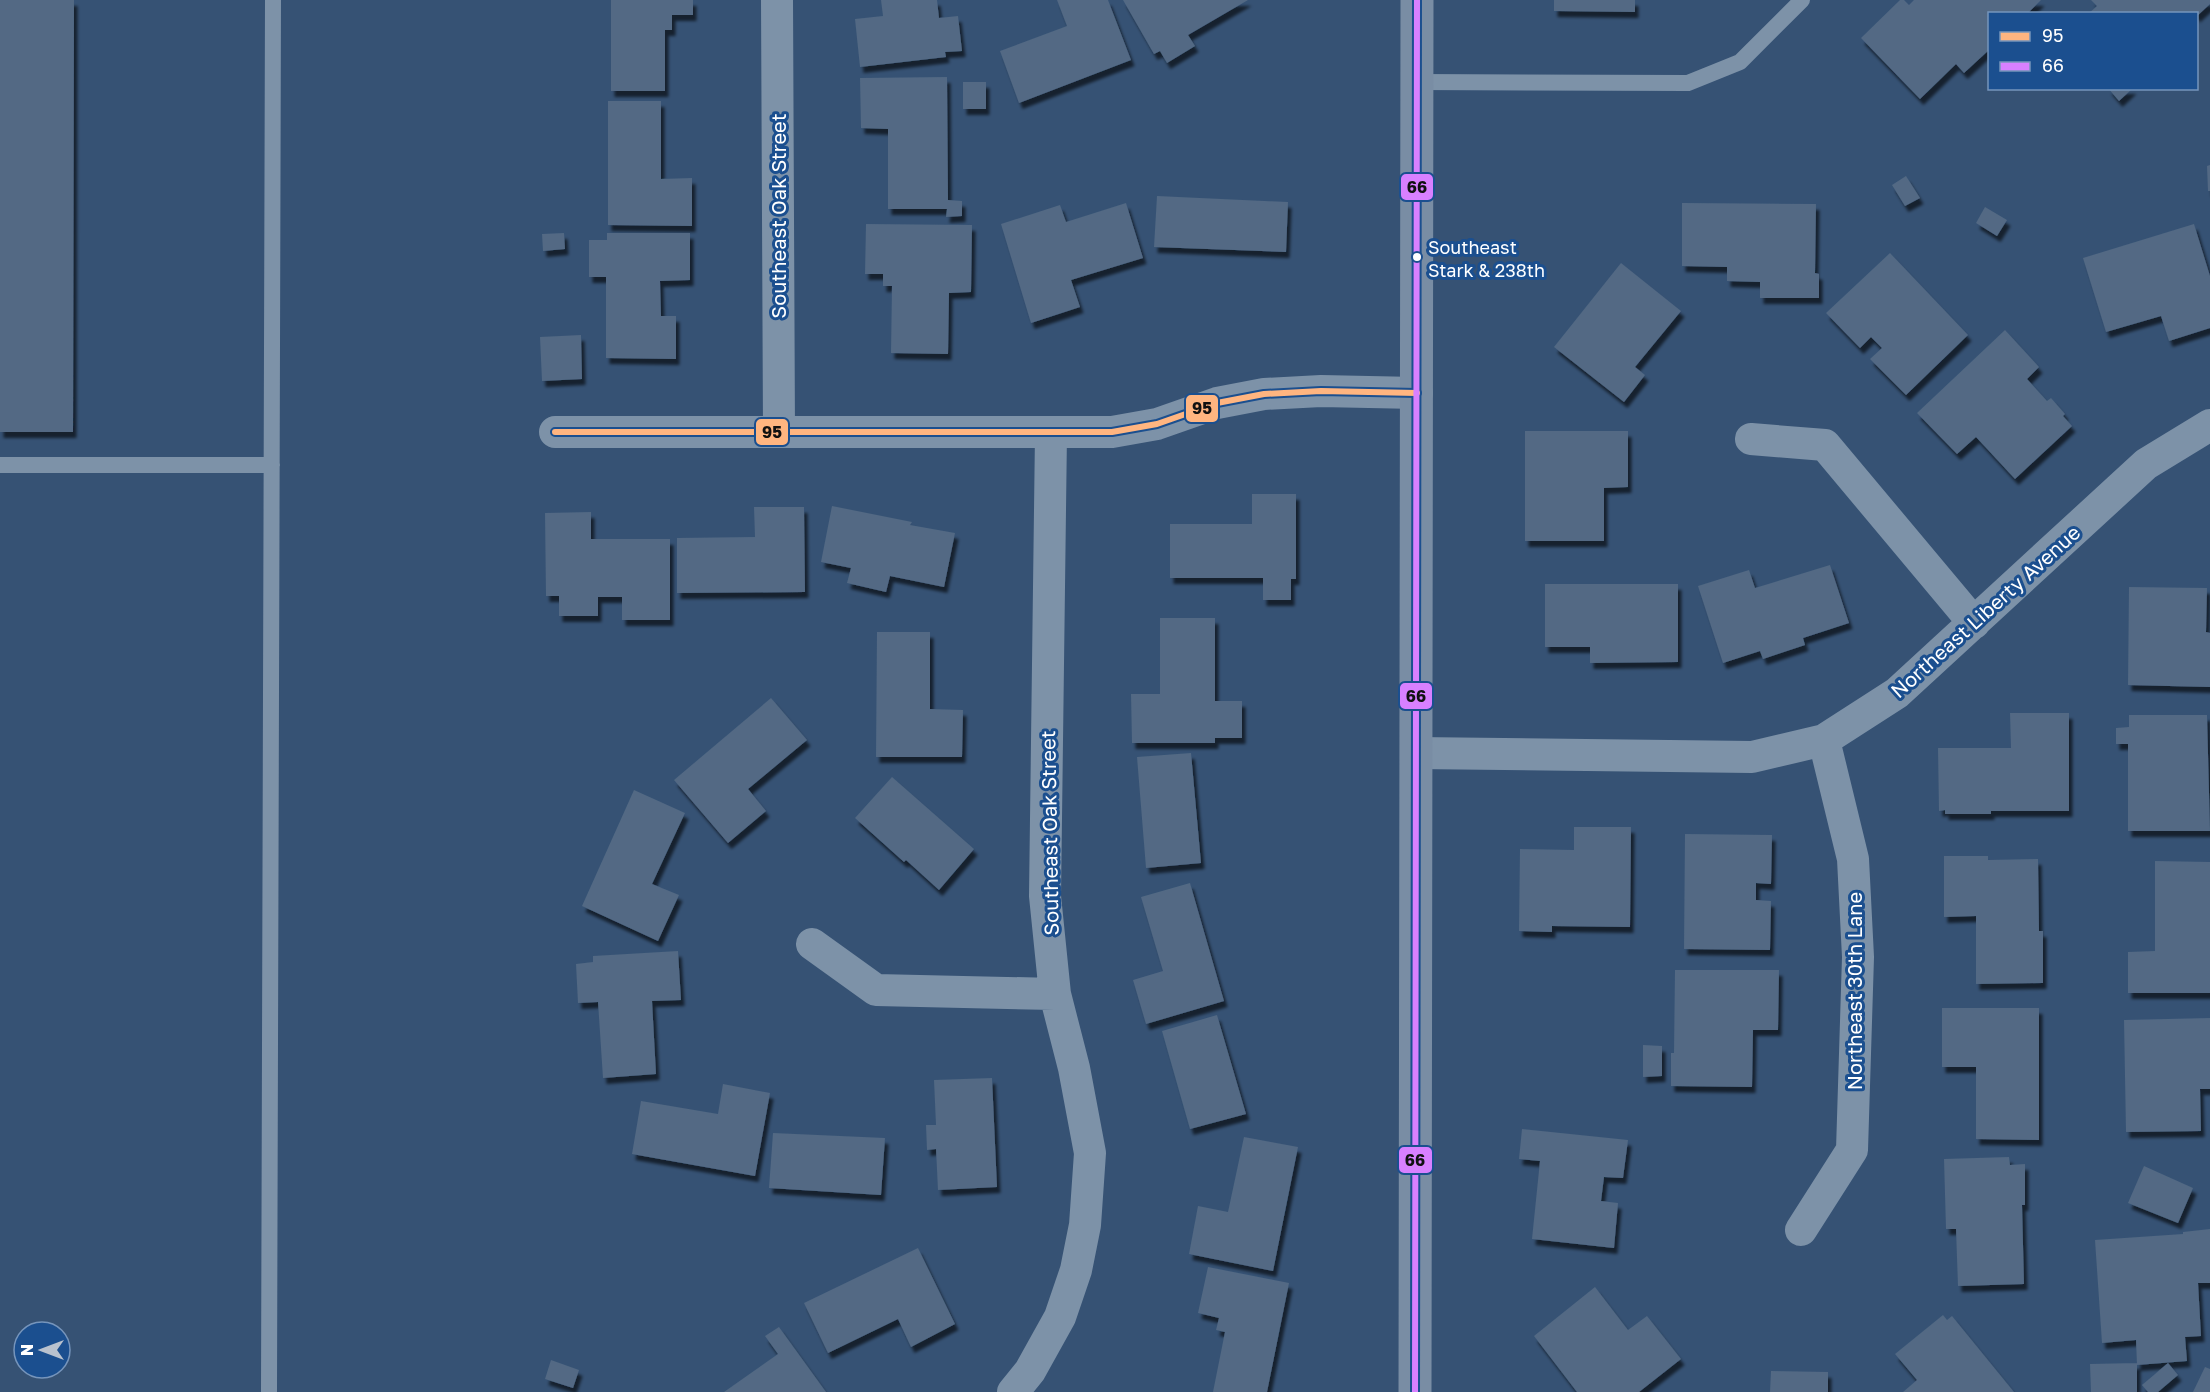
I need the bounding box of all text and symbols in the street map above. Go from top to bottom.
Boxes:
legend [1988,12,2198,90]
text: 95 [2042,24,2063,46]
text: 66 [2042,54,2064,76]
street label: Southeast Oak Street [766,113,790,319]
line badge: 66 [1400,173,1434,201]
text: 66 [1407,177,1427,197]
place label: Southeast Stark & 238th [1428,236,1545,281]
marker: Southeast Stark & 238th [1411,251,1423,263]
line badge: 95 [1185,394,1219,423]
text: 95 [1192,398,1212,418]
line badge: 95 [755,418,789,446]
text: 95 [762,422,782,442]
street label: Northeast Liberty Avenue [1885,520,2085,702]
line badge: 66 [1399,682,1433,710]
text: 66 [1406,686,1426,706]
street label: Southeast Oak Street [1035,730,1063,936]
street label: Northeast 30th Lane [1842,892,1866,1090]
line badge: 66 [1398,1146,1433,1174]
text: 66 [1405,1150,1425,1170]
north arrow [12,1320,72,1380]
text: N [17,1344,37,1356]

